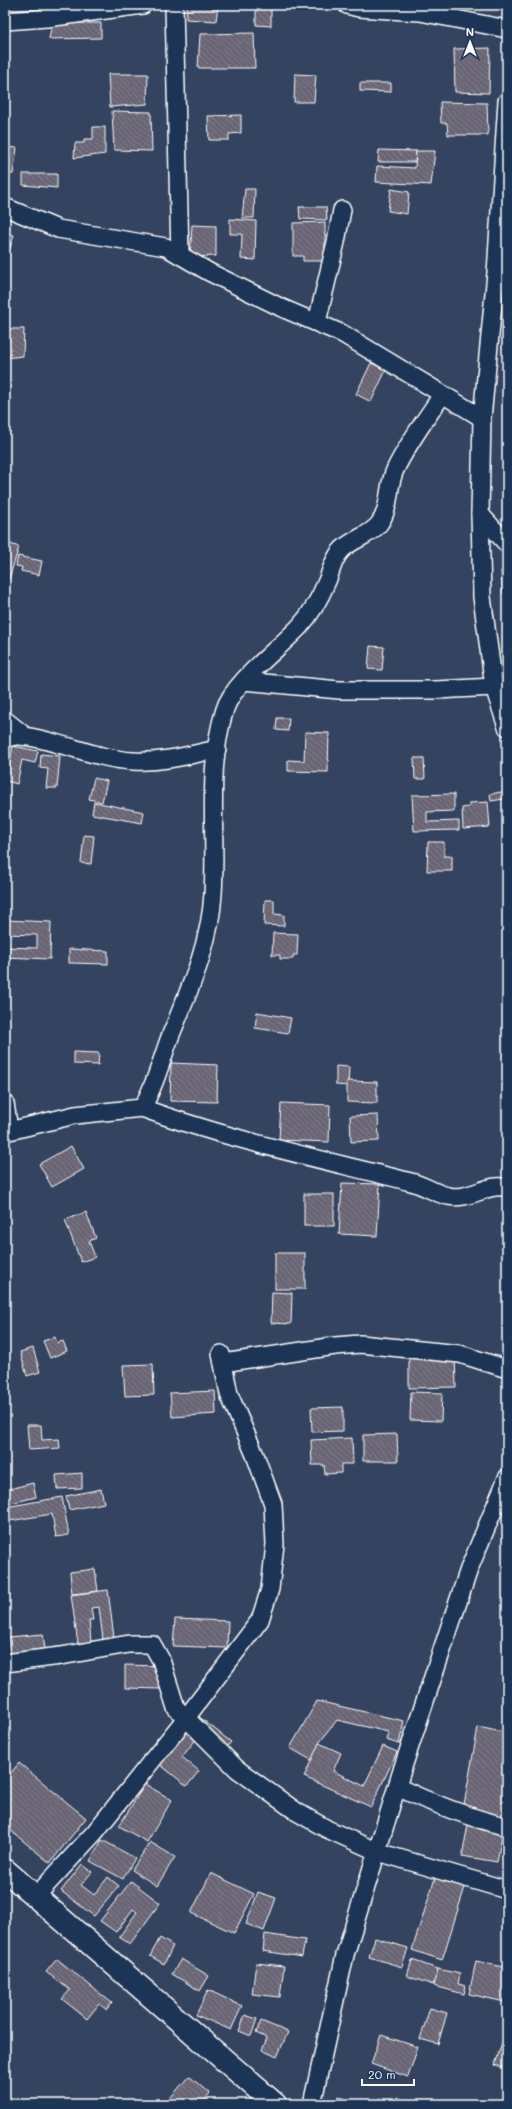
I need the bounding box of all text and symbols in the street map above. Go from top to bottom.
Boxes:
north arrow [450,22,490,62]
text: N [466,24,474,39]
scale bar [362,2061,414,2087]
text: 20 m [368,2066,396,2082]

